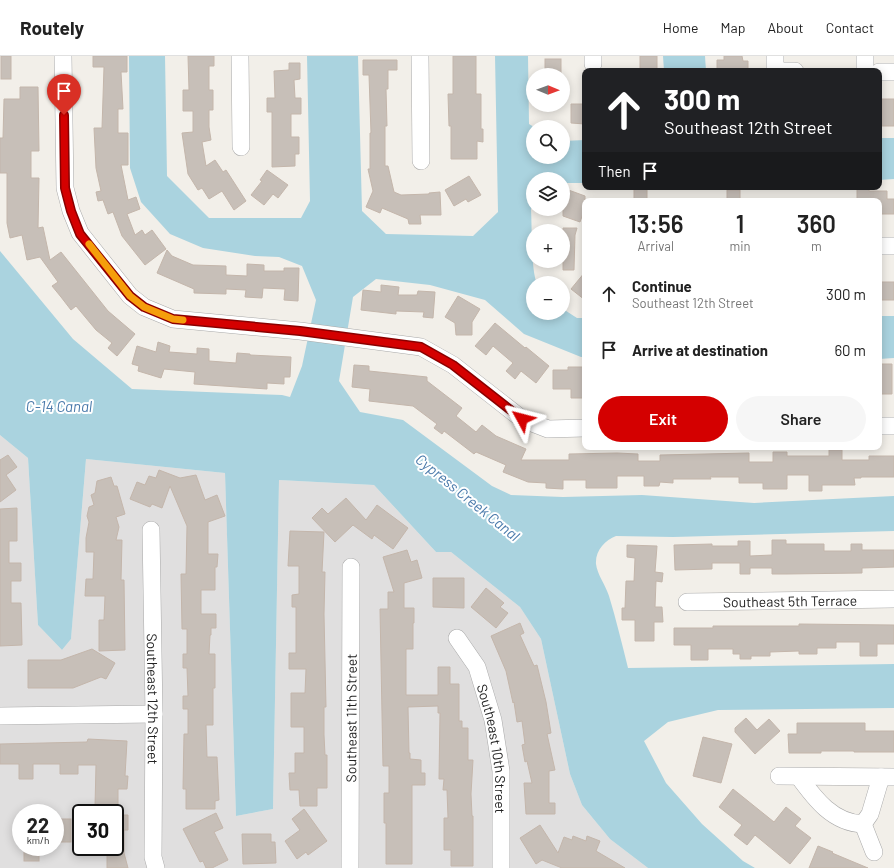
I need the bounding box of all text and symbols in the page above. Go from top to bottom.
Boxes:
text: Routely [20,16,84,39]
text: Home [663,19,699,36]
text: Map [721,19,745,36]
text: About [767,19,804,36]
text: Contact [826,19,874,36]
north arrow [526,68,570,112]
map controls [526,68,570,320]
pin [47,74,81,115]
icon: arrive [53,80,75,102]
text: 300 m [664,82,740,116]
icon: ahead [598,84,650,136]
text: Southeast 12th Street [664,116,833,138]
button: search [526,120,570,164]
icon: arrive [639,160,661,182]
text: Then [598,162,631,180]
button: layers [526,172,570,216]
text: 13:56 [628,209,683,238]
text: 1 [736,209,744,238]
text: 360 [797,209,836,238]
button: + [526,224,570,268]
text: Arrival [638,238,674,254]
text: min [730,238,751,254]
text: m [811,238,822,254]
button: − [526,276,570,320]
text: Continue [632,277,692,295]
icon: ahead [598,283,620,305]
text: 300 m [826,285,866,303]
text: Southeast 12th Street [632,295,754,311]
icon: arrive [598,339,620,361]
text: Arrive at destination [632,341,768,359]
text: 60 m [834,341,866,359]
button: Exit [598,396,728,442]
button: Share [736,396,866,442]
water label: C-14 Canal [26,397,93,415]
position arrow [501,398,543,440]
water label: Cypress Creek Canal [412,450,524,545]
street label: Southeast 5th Terrace [723,591,857,610]
street label: Southeast 12th Street [144,633,163,765]
street label: Southeast 11th Street [342,654,359,782]
street label: Southeast 10th Street [474,682,510,814]
speed limit sign: 30 [72,804,124,856]
text: 22 [27,813,49,837]
text: km/h [27,834,49,846]

